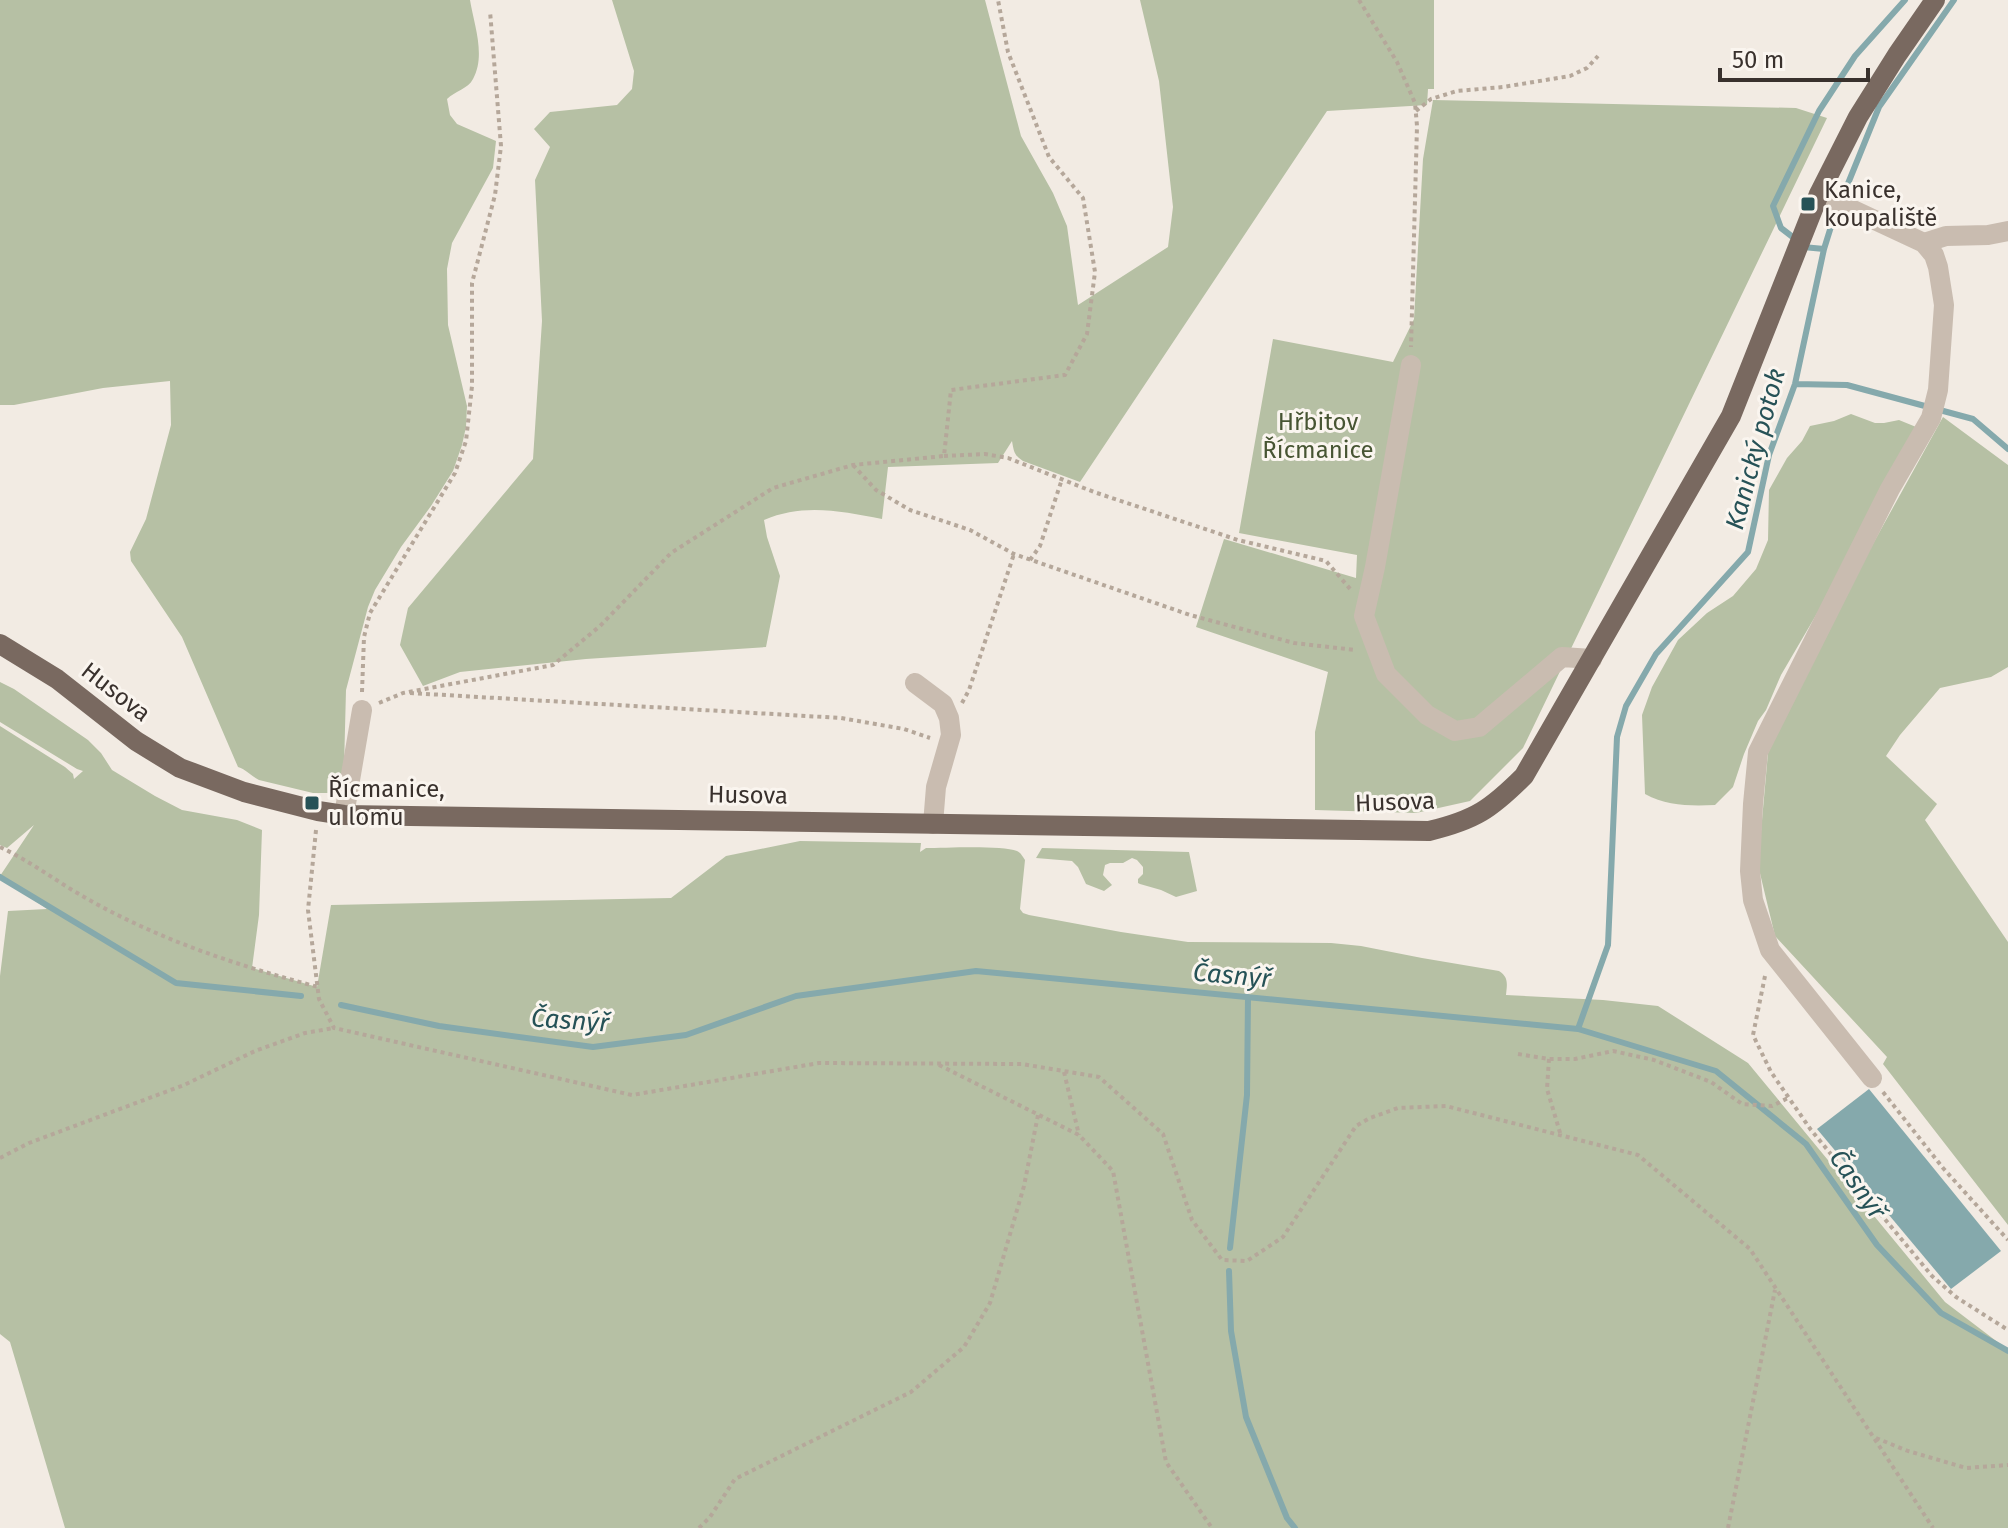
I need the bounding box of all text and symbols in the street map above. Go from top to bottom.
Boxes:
scale bar [1720,32,1868,82]
text: 50 m [1732,46,1784,74]
place label: Kanice, koupaliště [1824,176,1937,232]
marker: Kanice, koupaliště [1799,195,1817,213]
water label: Kanický potok [1719,365,1792,533]
park label: Hřbitov Řícmanice [1262,408,1374,464]
street label: Husova [76,656,156,728]
place label: Řícmanice, u lomu [328,775,445,831]
street label: Husova [708,780,788,810]
street label: Husova [1355,787,1435,817]
marker: Řícmanice, u lomu [303,794,321,812]
water label: Časnýř [1192,956,1275,995]
water label: Časnýř [530,1001,613,1039]
water label: Časnýř [1822,1143,1895,1228]

